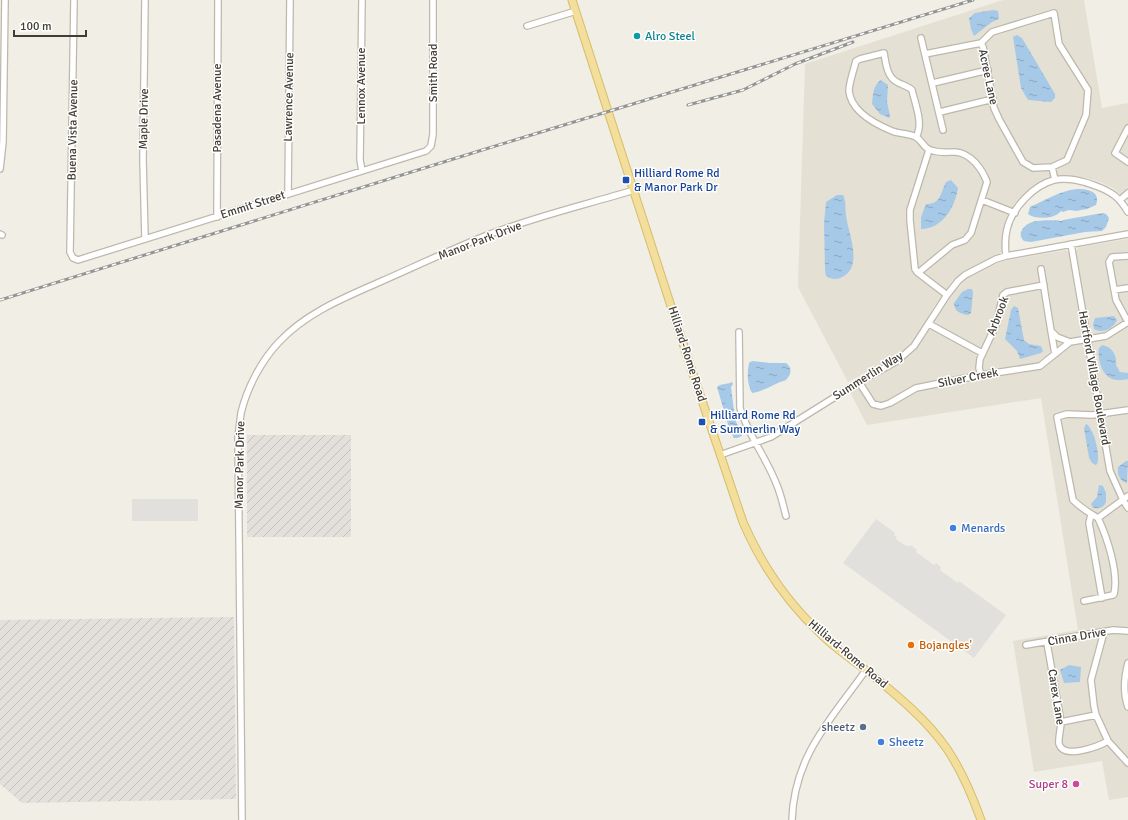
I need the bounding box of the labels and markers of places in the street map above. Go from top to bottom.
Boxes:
place label: Alro Steel [645,29,696,44]
marker: Alro Steel [632,31,642,41]
place label: Hilliard Rome Rd & Manor Park Dr [634,166,720,195]
marker: Hilliard Rome Rd & Manor Park Dr [621,175,631,185]
place label: Hilliard Rome Rd & Summerlin Way [710,408,800,437]
marker: Hilliard Rome Rd & Summerlin Way [697,417,707,427]
place label: Menards [961,521,1005,536]
marker: Menards [948,523,958,533]
place label: Bojangles' [919,638,972,653]
marker: Bojangles' [906,640,916,650]
place label: sheetz [821,720,855,735]
marker: sheetz [858,722,868,732]
place label: Sheetz [889,735,924,750]
marker: Sheetz [876,737,886,747]
place label: Super 8 [1029,777,1068,792]
marker: Super 8 [1071,779,1081,789]

